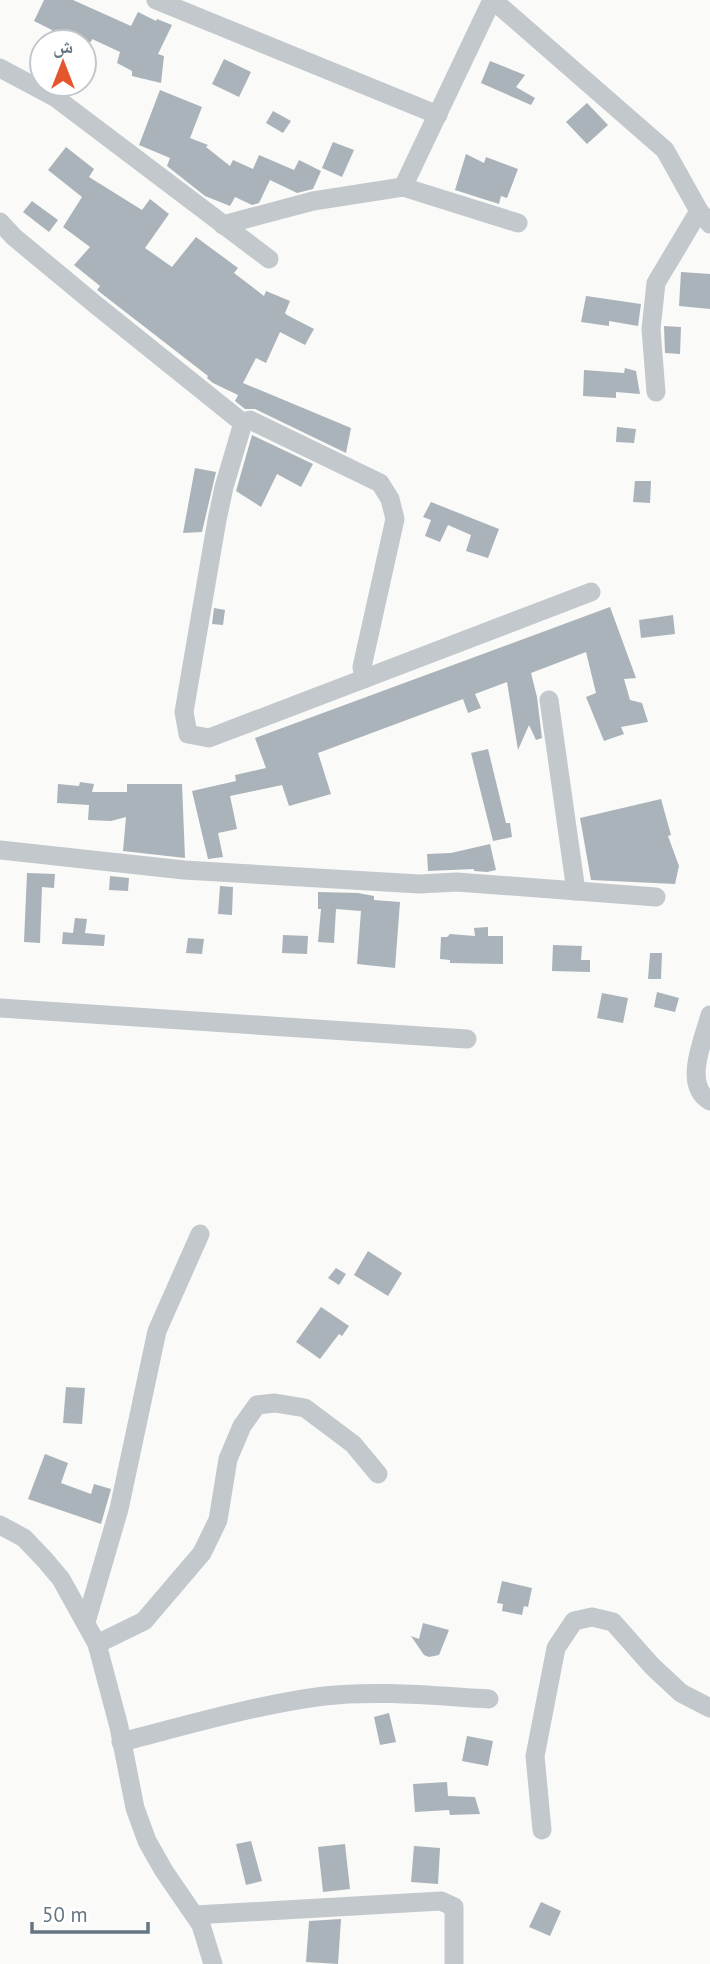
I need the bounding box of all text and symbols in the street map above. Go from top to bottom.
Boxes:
north arrow [28,28,98,98]
text: ش [53,34,73,58]
scale bar [32,1890,147,1934]
text: 50 m [42,1901,88,1928]

